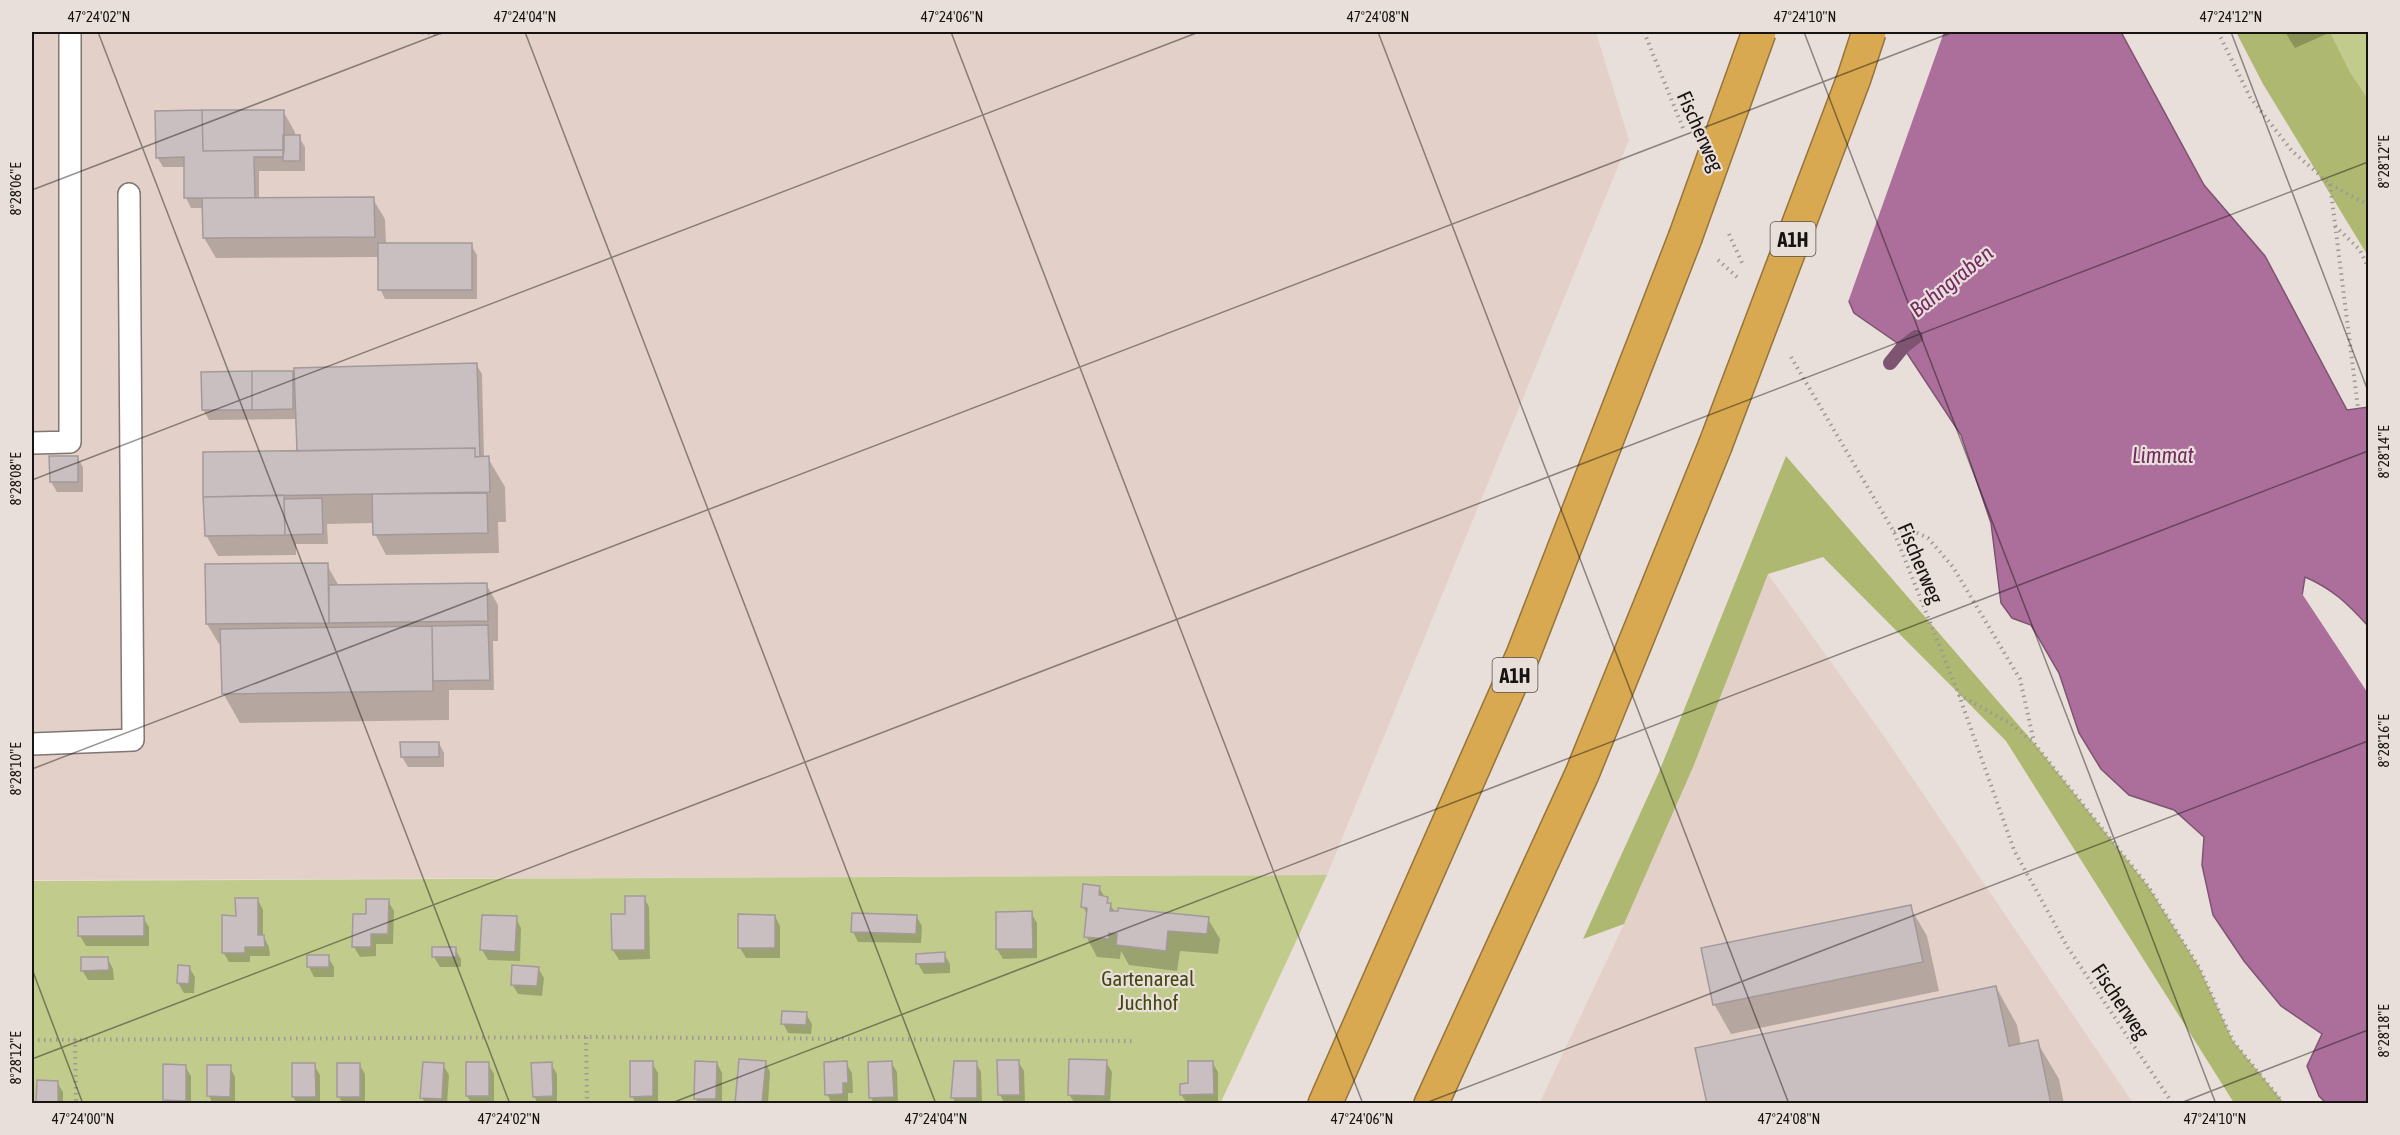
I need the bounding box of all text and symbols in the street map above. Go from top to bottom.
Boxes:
text: 47°24'02"N [68,8,130,25]
text: 47°24'04"N [494,8,556,25]
text: 47°24'06"N [921,8,983,25]
text: 47°24'08"N [1347,8,1409,25]
text: 47°24'10"N [1774,8,1836,25]
text: 47°24'12"N [2200,8,2262,25]
street label: Fischerweg [1673,87,1729,175]
text: 8°28'12"E [2375,135,2392,189]
text: 8°28'06"E [7,162,24,216]
road number: A1H [1770,222,1816,256]
water label: Bahngraben [1904,239,1998,322]
text: 8°28'14"E [2375,425,2392,479]
water label: Limmat [2132,442,2195,468]
text: 8°28'08"E [7,452,24,506]
street label: Fischerweg [1893,519,1949,607]
road number: A1H [1492,658,1538,692]
text: 8°28'16"E [2375,714,2392,768]
text: 8°28'10"E [7,742,24,796]
street label: Fischerweg [2087,959,2155,1043]
park label: Gartenareal Juchhof [1101,966,1195,1014]
text: 8°28'18"E [2375,1004,2392,1058]
text: 8°28'12"E [7,1031,24,1085]
text: 47°24'00"N [52,1110,114,1127]
text: 47°24'02"N [478,1110,540,1127]
text: 47°24'04"N [905,1110,967,1127]
text: 47°24'06"N [1331,1110,1393,1127]
text: 47°24'08"N [1758,1110,1820,1127]
text: 47°24'10"N [2184,1110,2246,1127]

